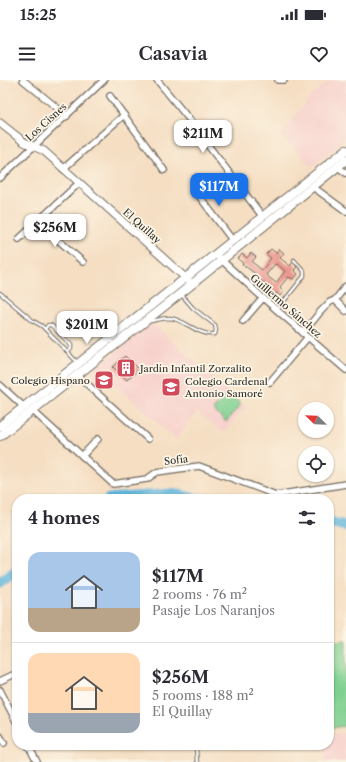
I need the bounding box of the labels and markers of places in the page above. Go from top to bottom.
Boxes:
pin: $211M [175,120,231,154]
pin: $117M [191,173,247,207]
pin: $256M [27,214,83,248]
pin: $201M [59,311,115,345]
building icon: Jardín Infantil Zorzalito [115,357,137,379]
place label: Jardín Infantil Zorzalito [138,362,251,375]
school or university icon: Colegio Hispano [93,369,115,391]
place label: Colegio Hispano [11,374,90,387]
place label: Colegio Cardenal Antonio Samoré [184,375,268,400]
school or university icon: Colegio Cardenal Antonio Samoré [160,376,182,398]

